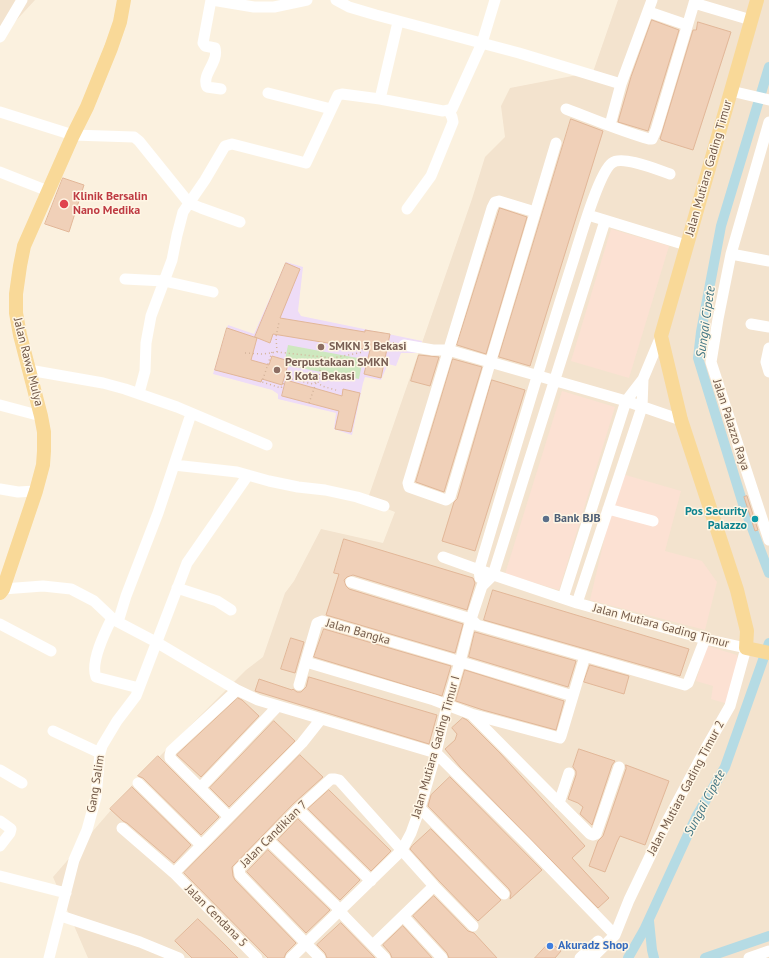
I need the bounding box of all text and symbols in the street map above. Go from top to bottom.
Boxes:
street label: Jalan Mutiara Gading Timur [683,99,735,237]
place label: Klinik Bersalin Nano Medika [73,190,148,218]
marker: Klinik Bersalin Nano Medika [58,198,70,210]
water label: Sungai Cipete [693,285,719,359]
street label: Jalan Rawa Mulya [10,316,46,408]
place label: SMKN 3 Bekasi [329,340,406,354]
marker: SMKN 3 Bekasi [316,342,326,352]
place label: Perpustakaan SMKN 3 Kota Bekasi [285,356,389,384]
marker: Perpustakaan SMKN 3 Kota Bekasi [272,365,282,375]
street label: Jalan Palazzo Raya [709,378,753,472]
place label: Pos Security Palazzo [685,505,747,533]
place label: Bank BJB [554,512,601,526]
marker: Bank BJB [541,514,551,524]
marker: Pos Security Palazzo [750,514,760,524]
street label: Jalan Mutiara Gading Timur [591,601,731,651]
street label: Jalan Bangka [324,616,392,648]
street label: Jalan Mutiara Gading Timur I [409,674,463,820]
street label: Jalan Mutiara Gading Timur 2 [644,718,728,858]
street label: Gang Salim [84,754,108,814]
water label: Sungai Cipete [681,767,729,839]
street label: Jalan Candikian 7 [238,798,310,870]
street label: Jalan Cendana 5 [182,882,250,950]
place label: Akuradz Shop [558,939,629,953]
marker: Akuradz Shop [545,941,555,951]

